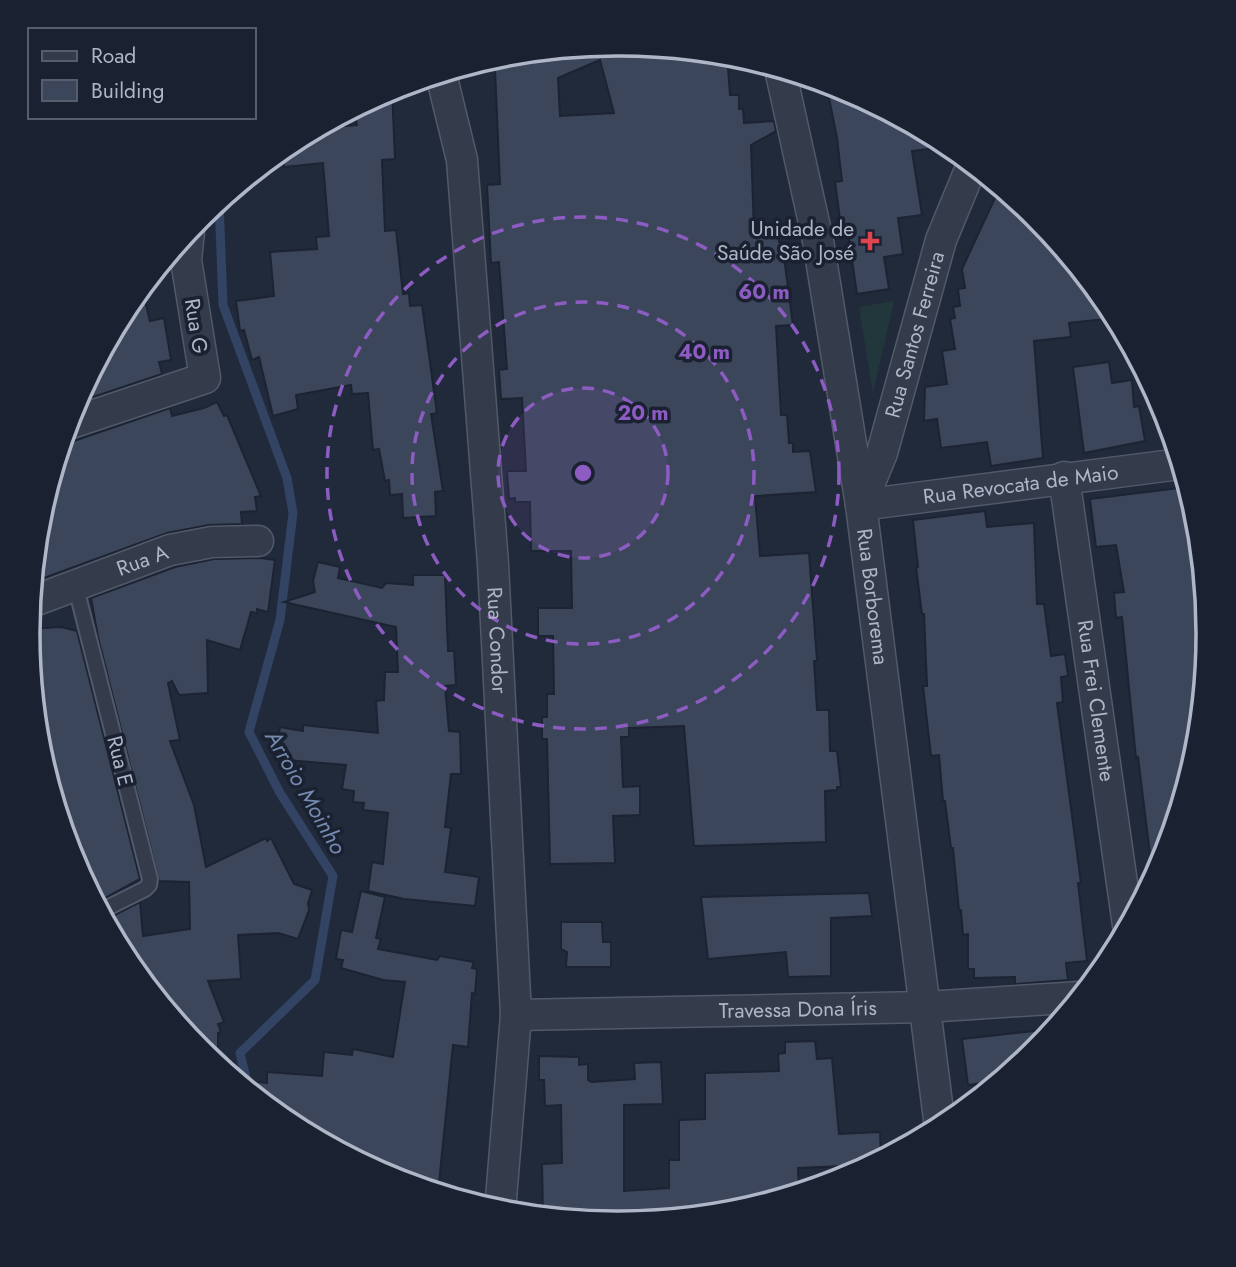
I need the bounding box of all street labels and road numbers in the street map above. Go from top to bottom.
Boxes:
street label: Rua Santos Ferreira [877,248,952,421]
street label: Rua G [177,296,215,356]
street label: Rua Revocata de Maio [921,457,1120,512]
street label: Rua Borborema [849,527,896,667]
street label: Rua A [112,537,173,584]
street label: Rua Condor [479,586,515,695]
street label: Rua Frei Clemente [1070,618,1122,784]
street label: Rua E [99,733,141,789]
street label: Travessa Dona Íris [719,993,877,1026]

